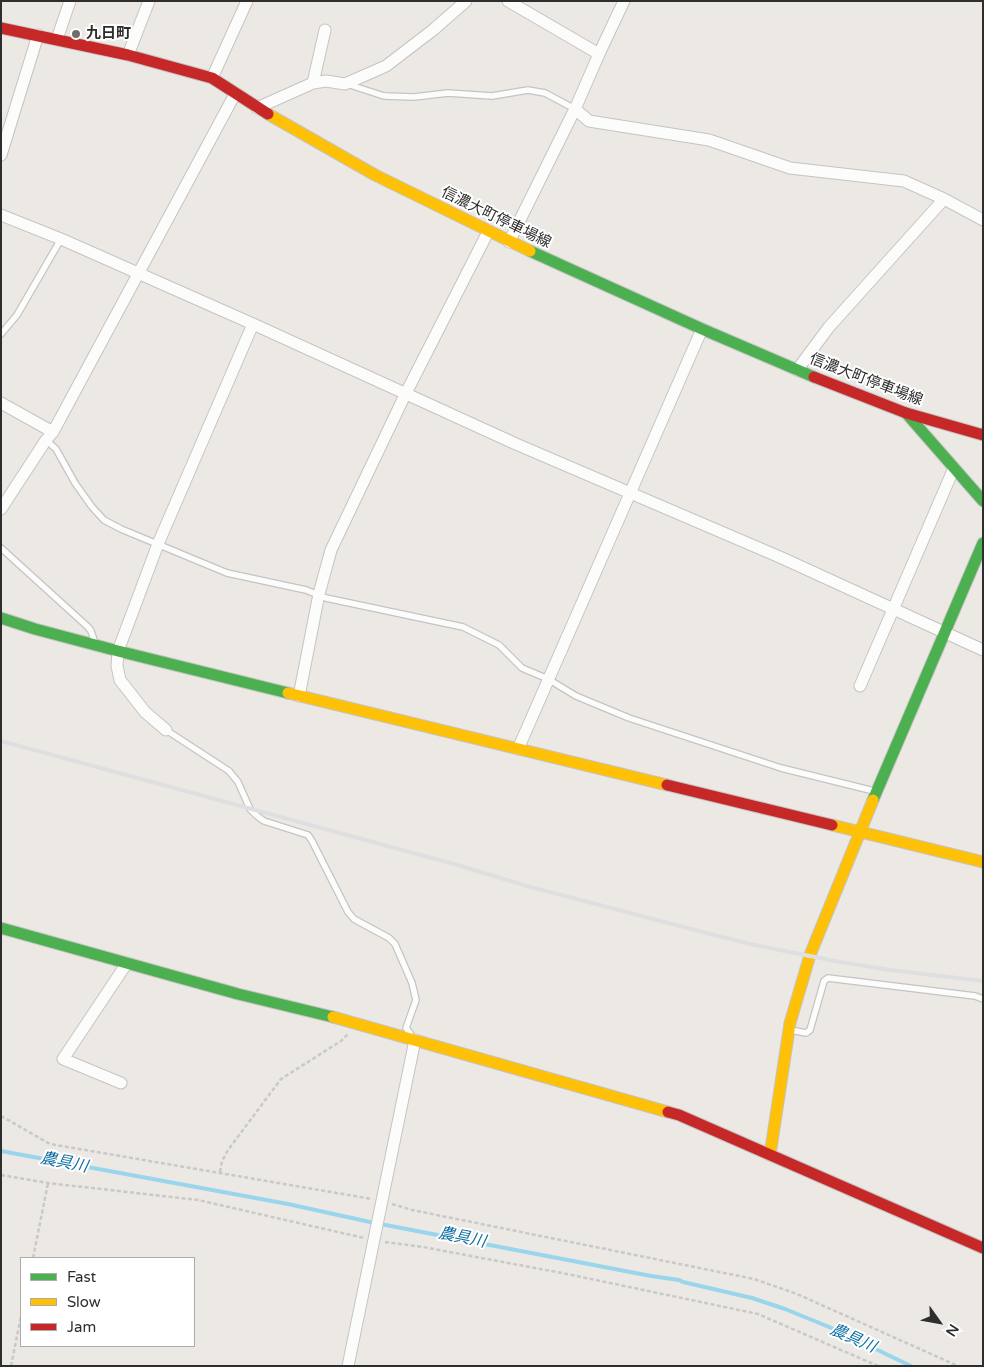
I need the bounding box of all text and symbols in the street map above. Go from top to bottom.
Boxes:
place label: 九日町 [86,25,131,43]
marker: 九日町 [70,28,82,40]
street label: 信濃大町停車場線 [438,184,554,252]
street label: 信濃大町停車場線 [807,350,925,410]
water label: 農具川 [39,1149,89,1177]
water label: 農具川 [437,1224,487,1252]
legend [20,1257,195,1347]
text: Fast [67,1268,96,1286]
text: Slow [67,1293,101,1311]
north arrow [914,1297,964,1347]
text: Jam [67,1318,96,1336]
water label: 農具川 [827,1320,879,1358]
text: N [942,1321,962,1339]

